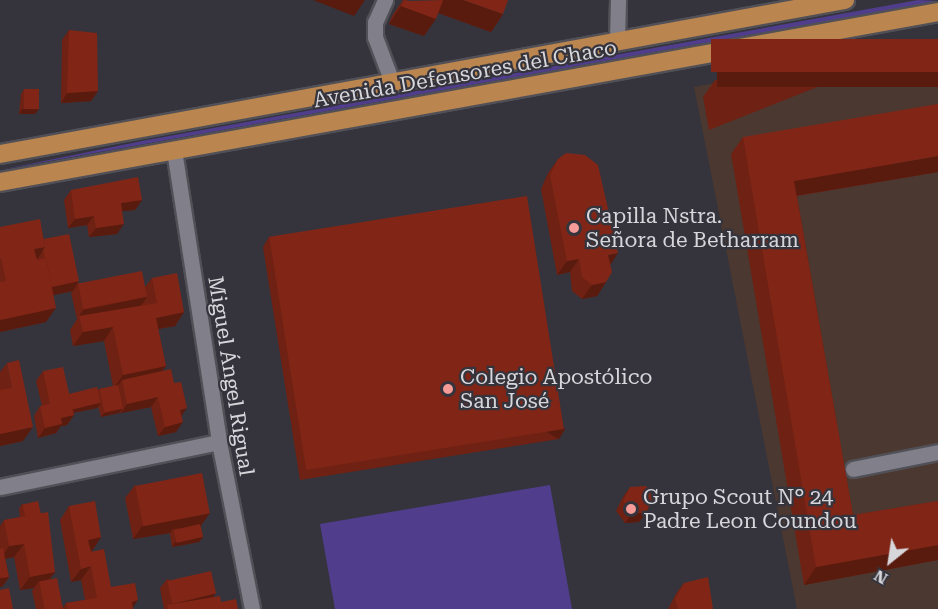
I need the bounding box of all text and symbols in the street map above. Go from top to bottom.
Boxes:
street label: Avenida Defensores del Chaco [311,35,619,113]
place label: Capilla Nstra. Señora de Betharram [586,203,799,253]
marker: Capilla Nstra. Señora de Betharram [567,221,581,235]
street label: Miguel Ángel Rigual [203,274,259,478]
place label: Colegio Apostólico San José [460,364,652,414]
marker: Colegio Apostólico San José [441,382,455,396]
place label: Grupo Scout N° 24 Padre Leon Coundou [643,484,856,534]
marker: Grupo Scout N° 24 Padre Leon Coundou [624,502,638,516]
north arrow [860,531,920,591]
text: N [871,566,891,588]

